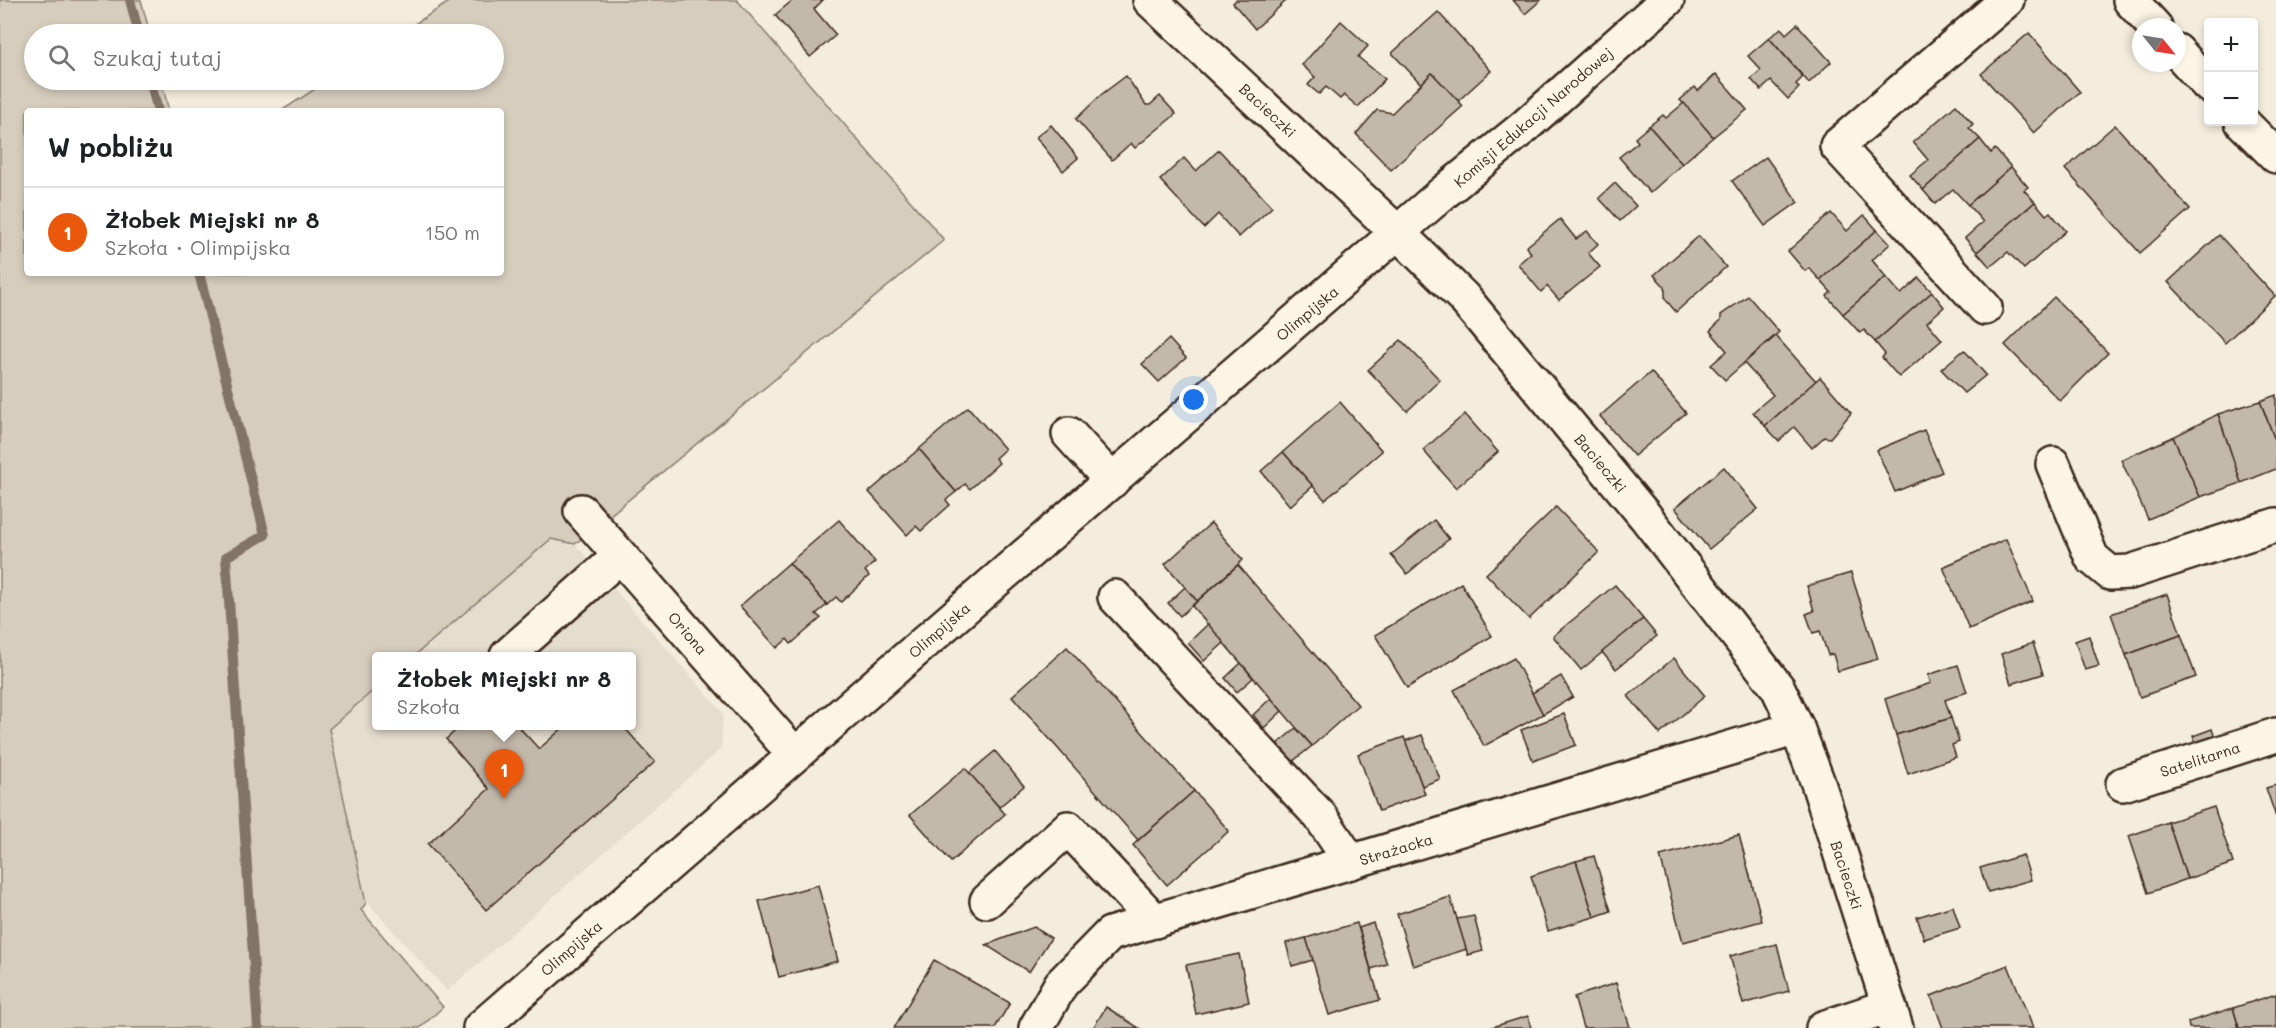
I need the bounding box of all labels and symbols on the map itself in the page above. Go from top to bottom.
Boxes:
north arrow [2132,18,2186,72]
street label: Komisji Edukacji Narodowej [1449,42,1617,192]
street label: Bacieczki [1235,78,1301,142]
street label: Olimpijska [1272,281,1342,345]
your location [1179,385,1208,414]
street label: Bacieczki [1570,429,1632,497]
street label: Olimpijska [904,598,974,662]
street label: Oriona [664,607,712,659]
street label: Satelitarna [2157,737,2243,781]
pin: 1 [484,750,524,799]
street label: Strażacka [1357,828,1435,870]
street label: Bacieczki [1827,838,1867,912]
street label: Olimpijska [536,916,606,980]

